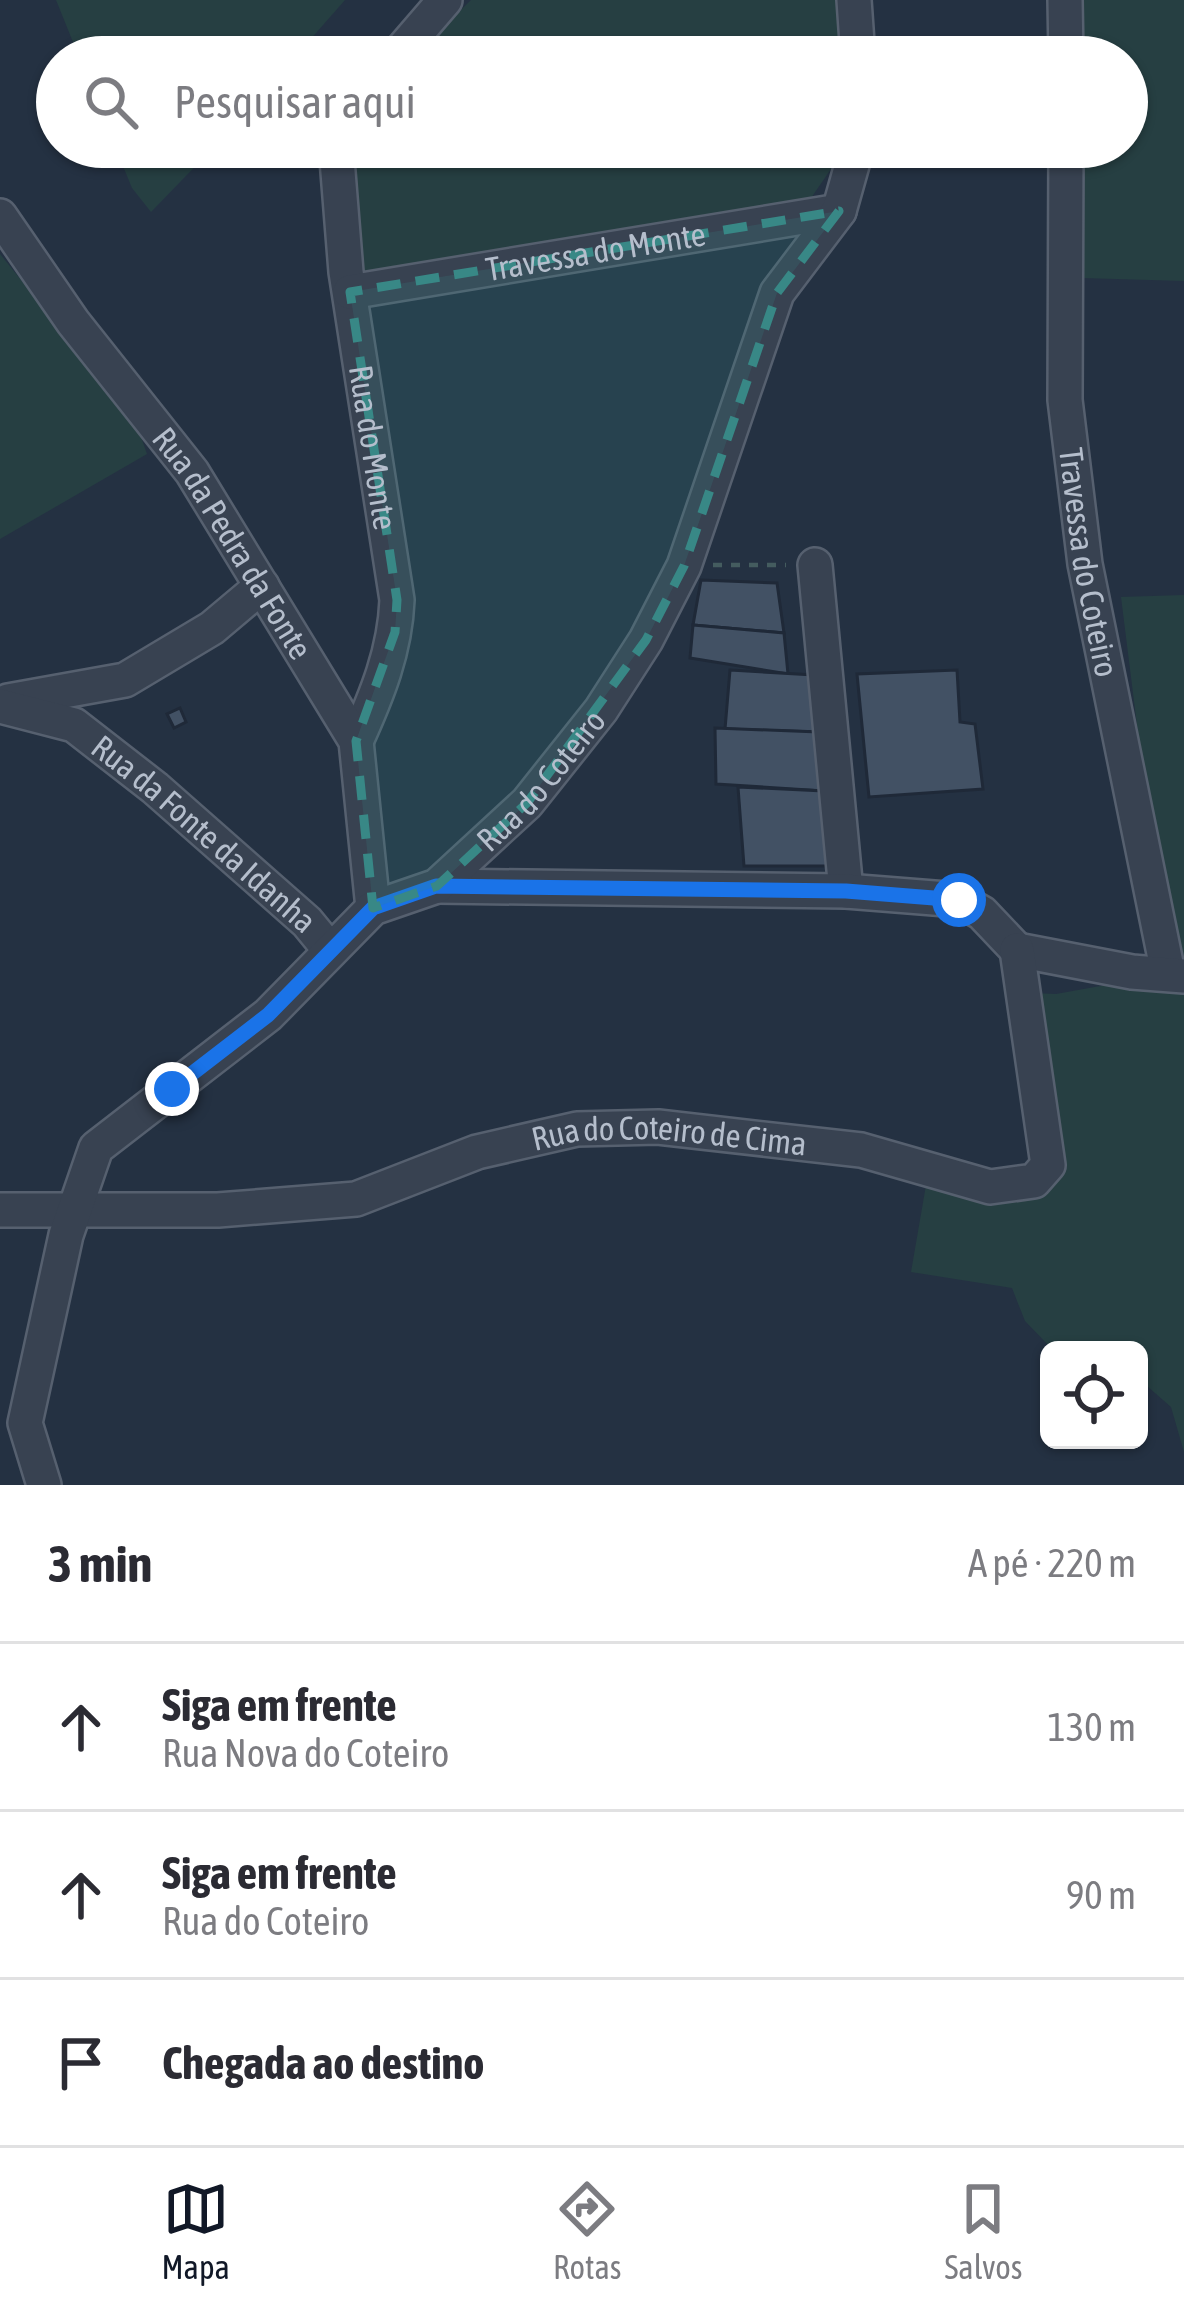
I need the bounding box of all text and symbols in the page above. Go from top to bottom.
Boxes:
search box [36,36,1148,168]
icon: search [78,69,144,135]
text: Pesquisar aqui [174,76,416,128]
street label: Travessa do Monte [483,214,708,288]
street label: Rua do Monte [342,363,405,532]
street label: Rua da Pedra da Fonte [145,420,320,666]
street label: Travessa do Coteiro [1052,446,1126,680]
street label: Rua do Coteiro [469,702,613,859]
street label: Rua da Fonte da Idanha [84,727,324,940]
route start [932,873,986,927]
route end [145,1062,199,1116]
street label: Rua do Coteiro de Cima [528,1108,809,1163]
map controls [1040,1341,1148,1449]
button: locate [1040,1341,1148,1449]
text: 3 min [48,1534,152,1593]
text: A pé · 220 m [968,1541,1136,1585]
text: Siga em frente [162,1679,397,1731]
icon: ahead [48,1694,114,1760]
text: 130 m [1048,1705,1136,1749]
text: Rua Nova do Coteiro [162,1731,449,1775]
text: Siga em frente [162,1847,397,1899]
icon: ahead [48,1862,114,1928]
text: 90 m [1066,1873,1136,1917]
text: Rua do Coteiro [162,1899,369,1943]
icon: arrive [48,2030,114,2096]
text: Chegada ao destino [162,2037,484,2089]
tab: Mapa [161,2176,230,2286]
tab: Rotas [553,2176,621,2286]
tab: Salvos [944,2176,1022,2286]

